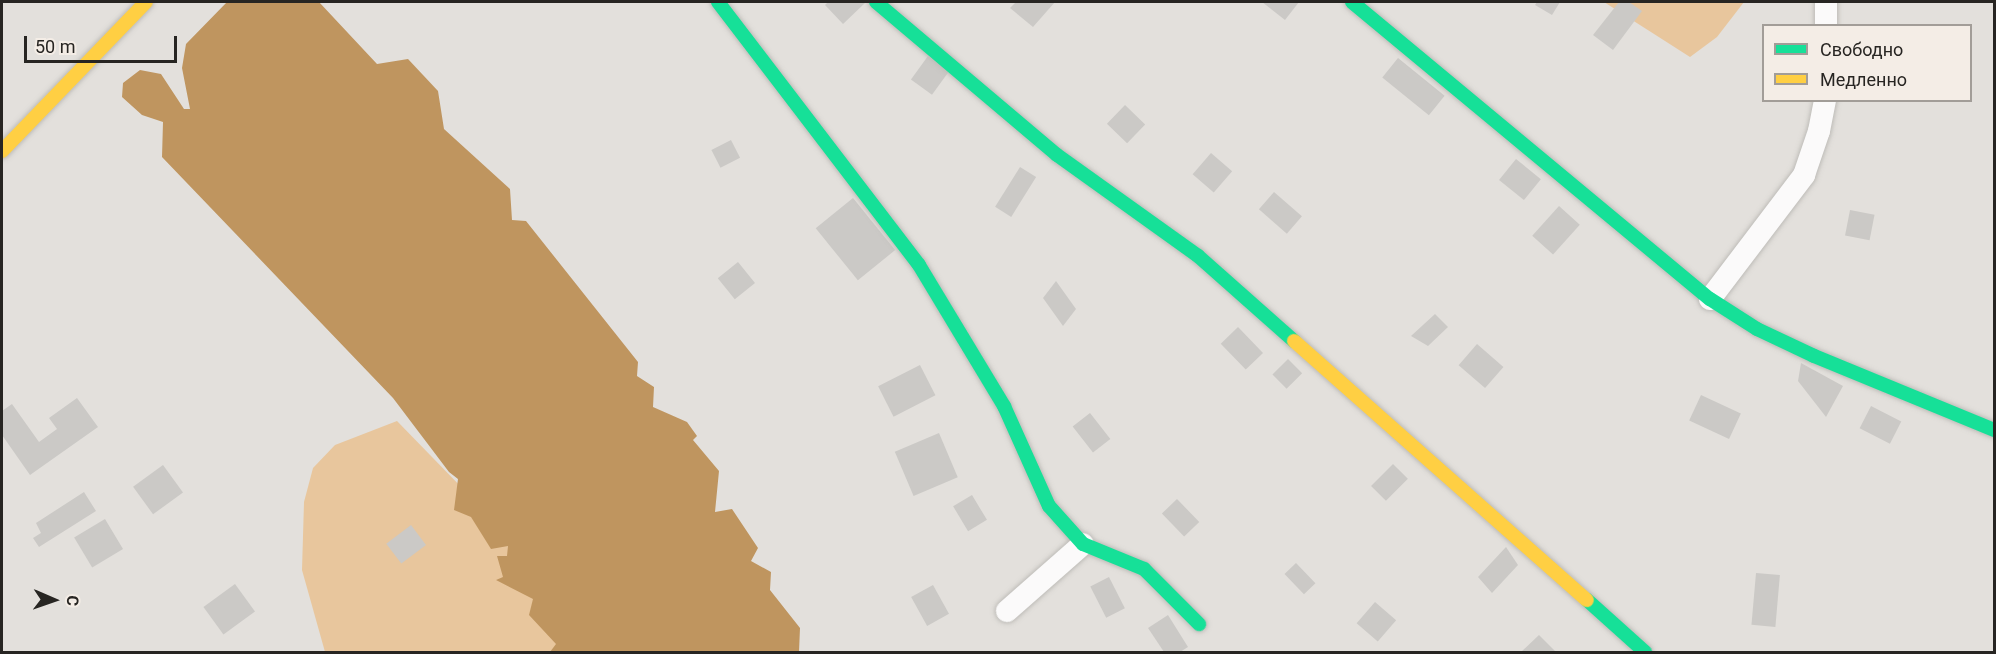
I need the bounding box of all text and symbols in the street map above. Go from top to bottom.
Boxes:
scale bar [27,24,180,62]
legend [1762,24,1972,102]
text: 50 m [35,36,75,57]
text: Свободно [1820,39,1903,60]
text: Медленно [1820,69,1907,90]
north arrow [24,570,84,630]
text: С [63,595,82,606]

